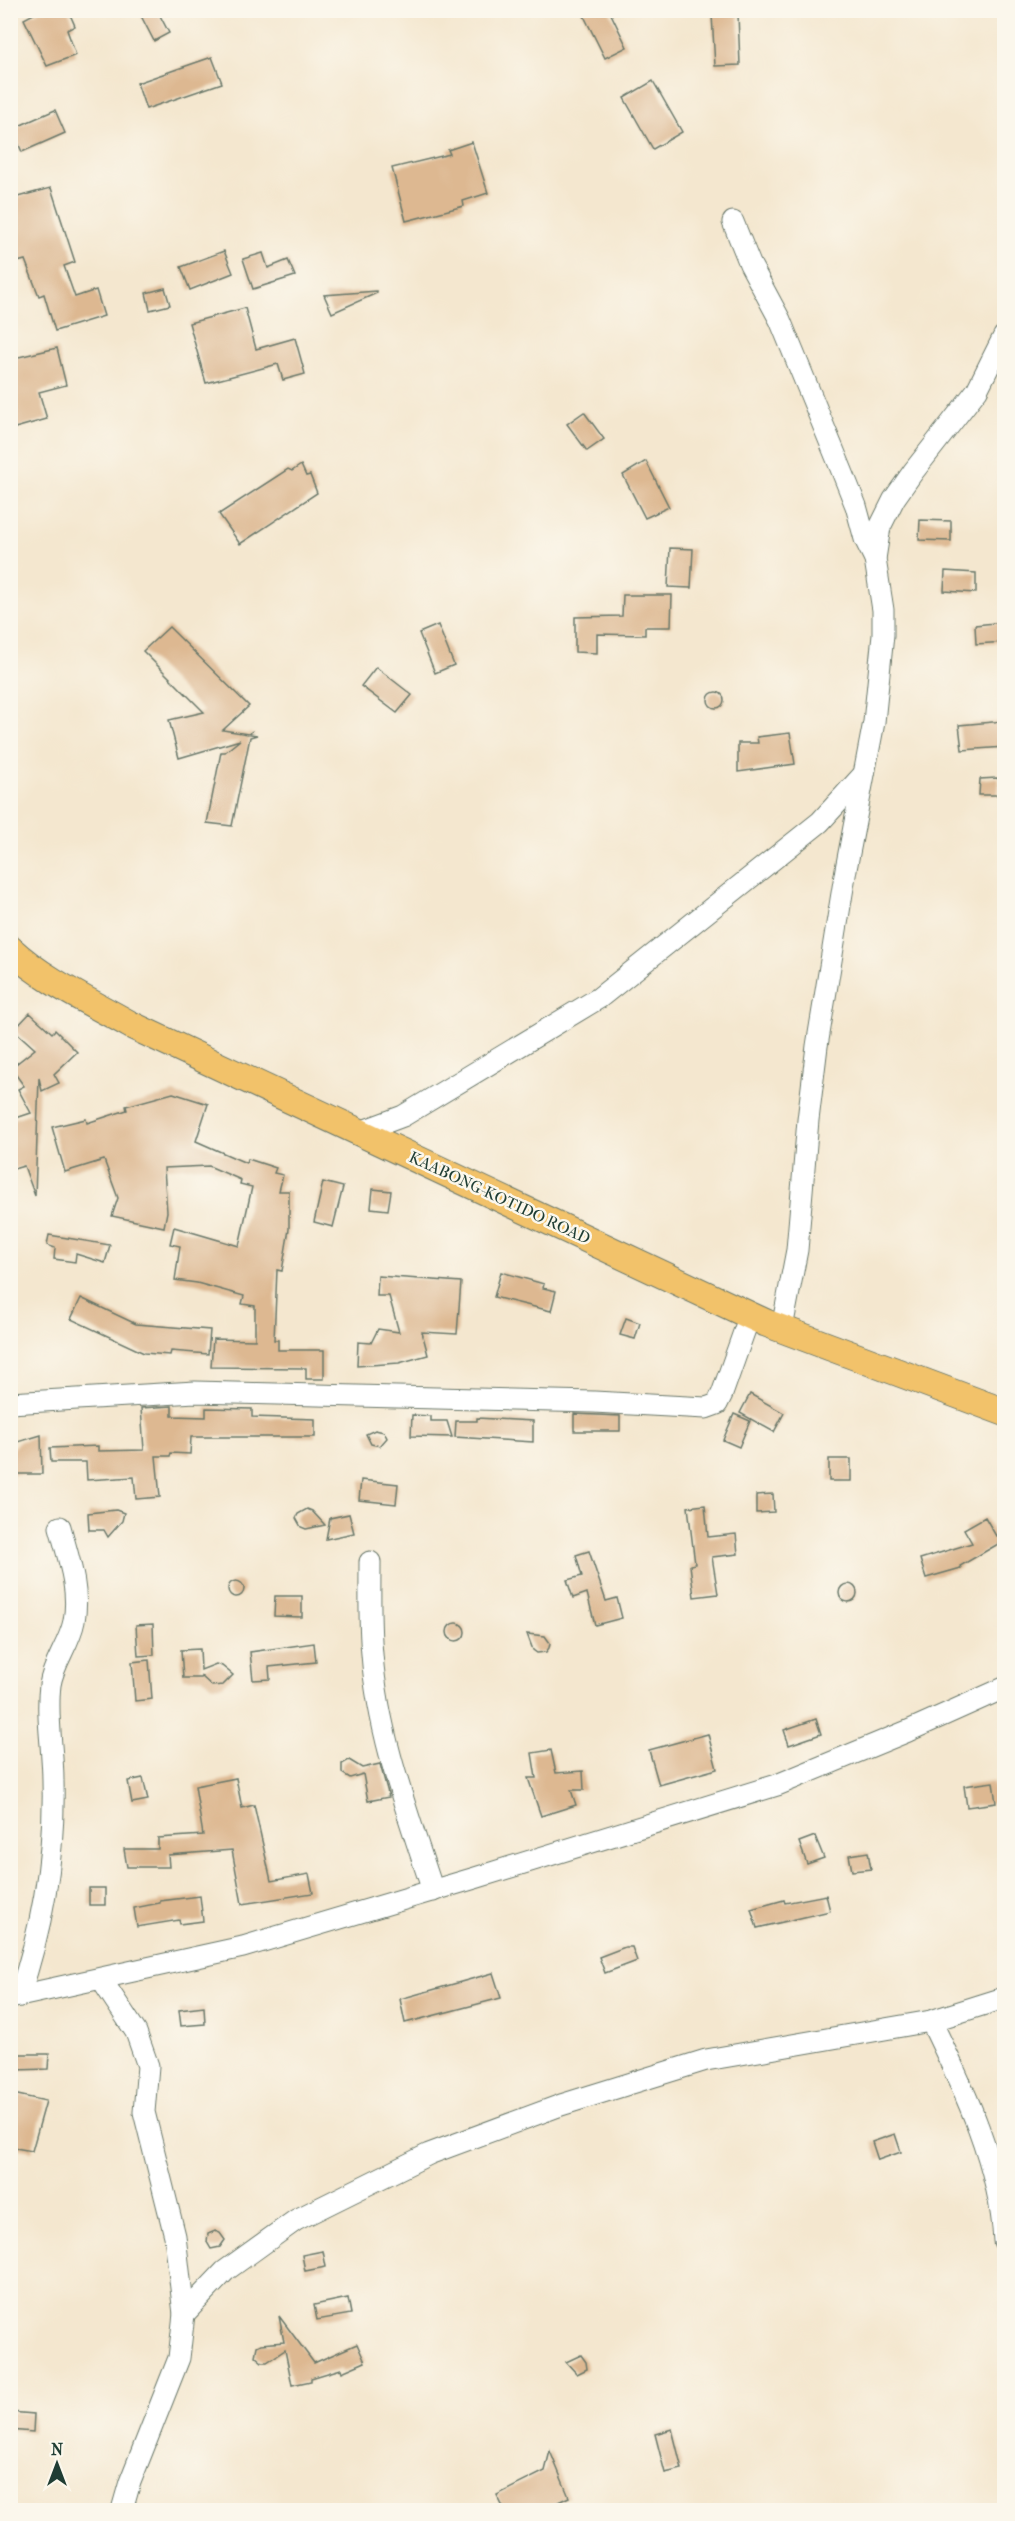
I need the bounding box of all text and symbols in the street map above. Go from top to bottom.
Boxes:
street label: KAABONG-KOTIDO ROAD [406,1147,593,1248]
north arrow [27,2434,87,2494]
text: N [51,2440,64,2459]

